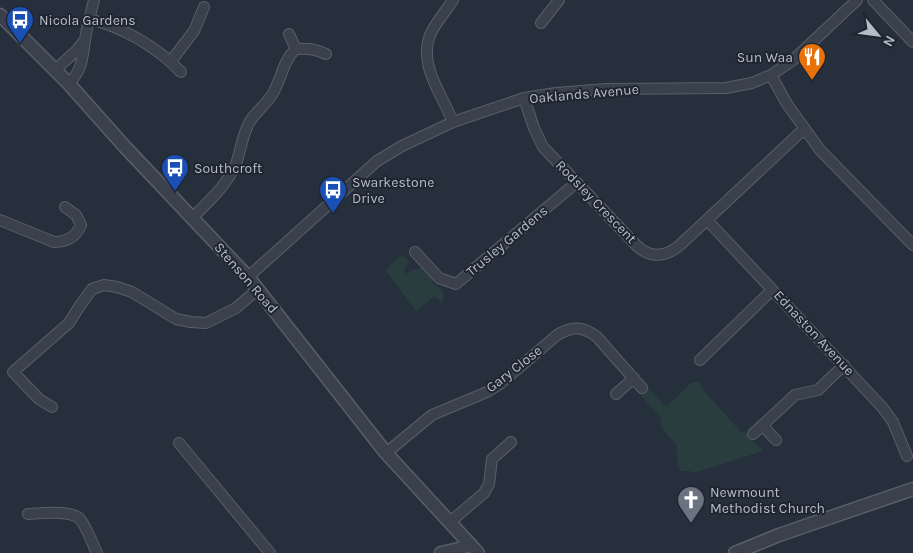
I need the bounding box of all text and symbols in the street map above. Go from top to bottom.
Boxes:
bus stop icon: Nicola Gardens [5,5,35,44]
north arrow [853,10,903,60]
place label: Nicola Gardens [39,12,136,29]
text: N [879,33,899,50]
restaurant icon: Sun Waa [797,42,827,81]
place label: Sun Waa [737,49,793,66]
street label: Oaklands Avenue [529,81,639,107]
bus stop icon: Southcroft [160,153,190,192]
street label: Rodsley Crescent [552,157,640,247]
place label: Southcroft [194,160,262,177]
place label: Swarkestone Drive [352,174,434,207]
bus stop icon: Swarkestone Drive [318,175,348,214]
street label: Trusley Gardens [463,202,551,280]
street label: Stenson Road [211,239,281,317]
street label: Ednaston Avenue [770,287,858,379]
street label: Gary Close [483,342,545,396]
place label: Newmount Methodist Church [710,484,825,517]
church icon: Newmount Methodist Church [676,485,706,524]

